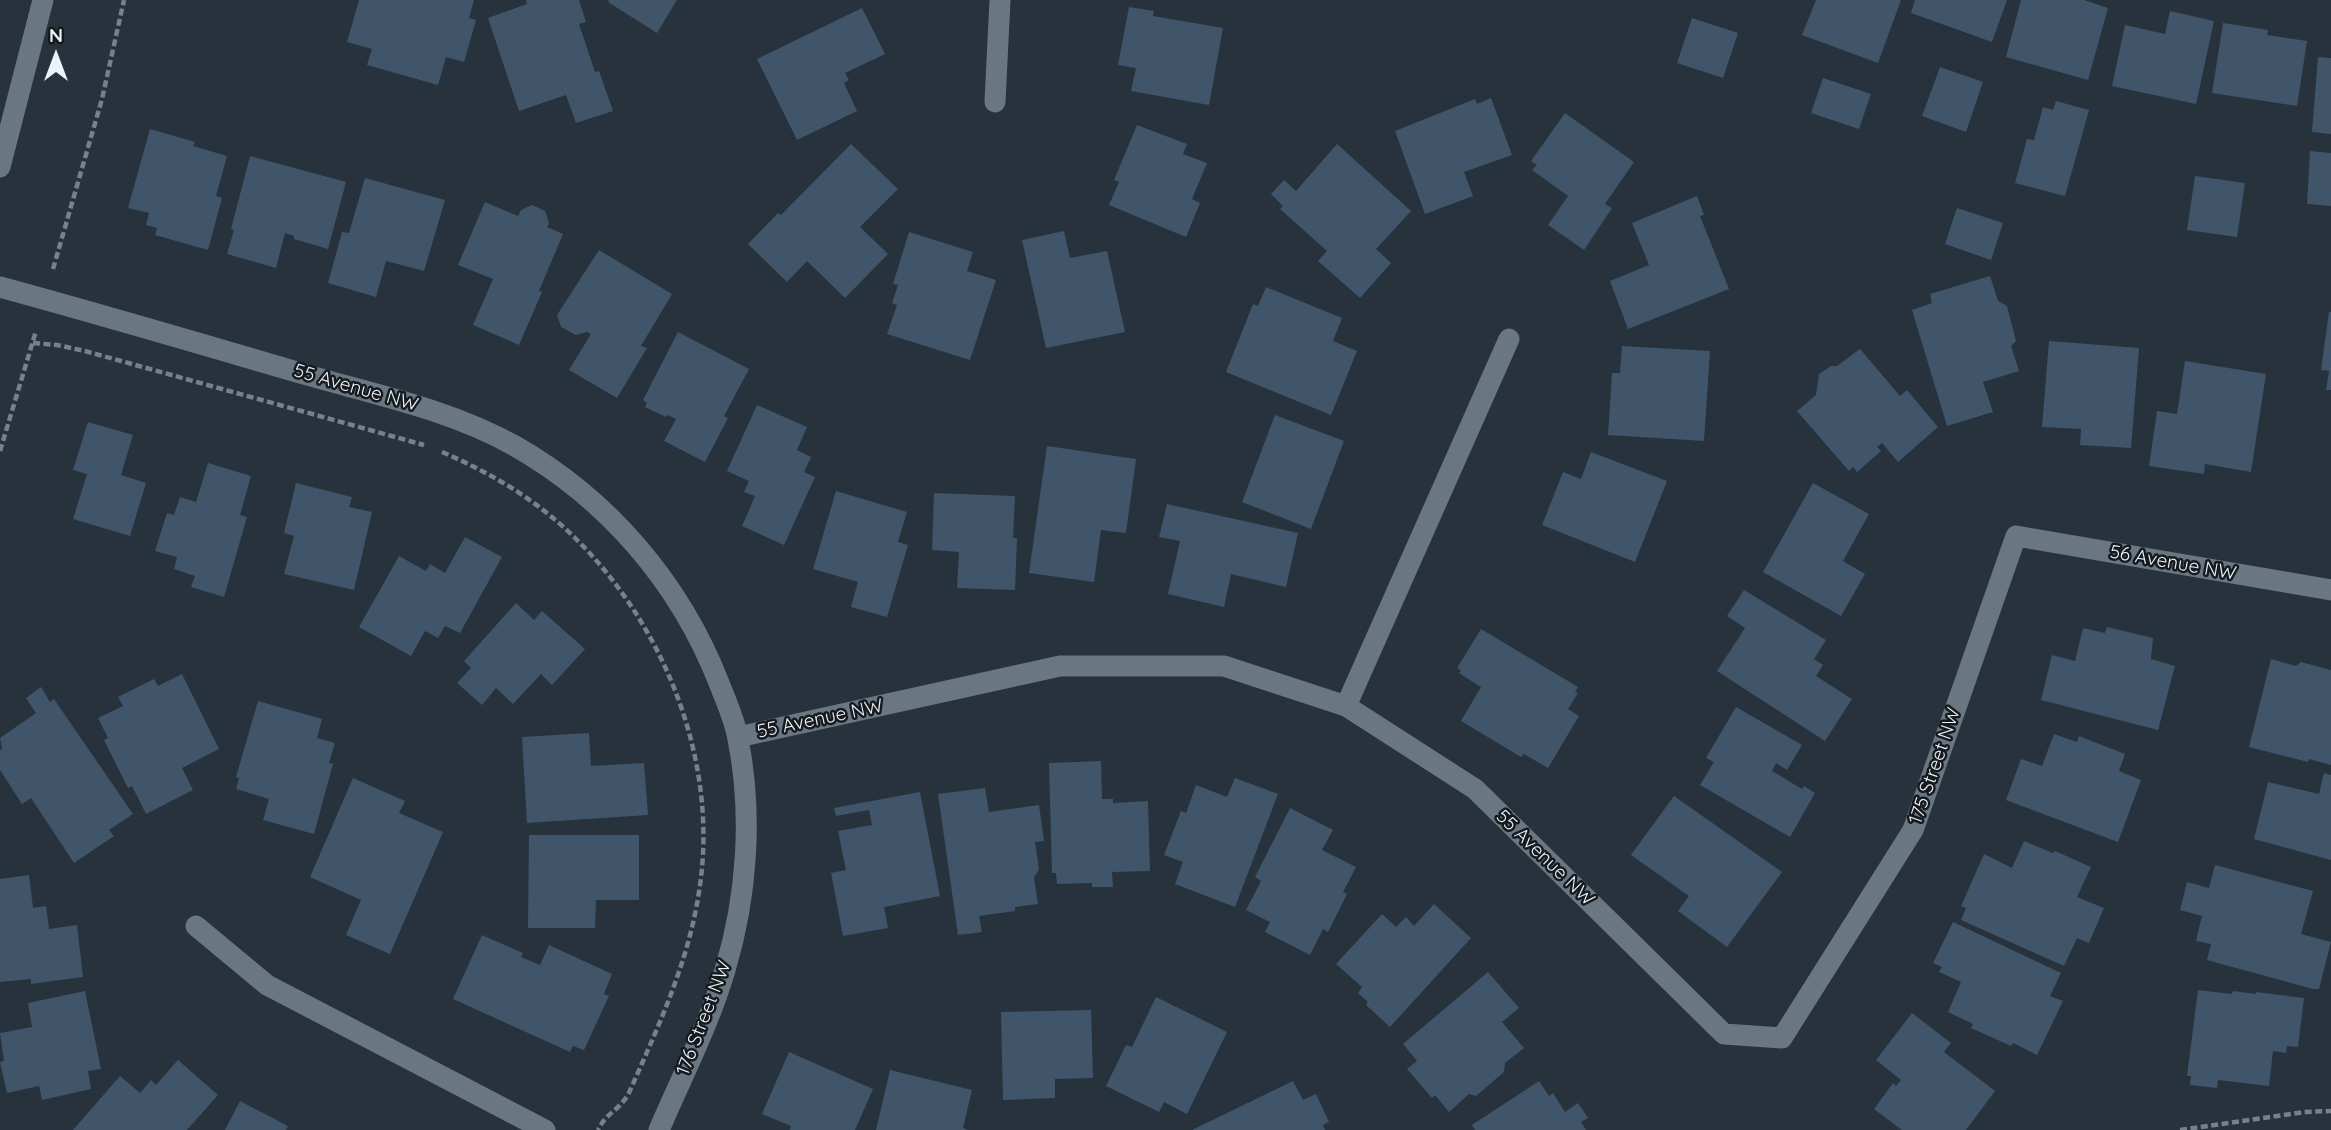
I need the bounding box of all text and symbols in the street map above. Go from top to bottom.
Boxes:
north arrow [21,21,91,91]
text: N [49,23,63,47]
street label: 55 Avenue NW [291,359,421,417]
street label: 56 Avenue NW [2108,541,2238,585]
street label: 55 Avenue NW [755,695,885,743]
street label: 175 Street NW [1904,705,1966,827]
street label: 55 Avenue NW [1491,805,1599,911]
street label: 176 Street NW [672,957,736,1079]

